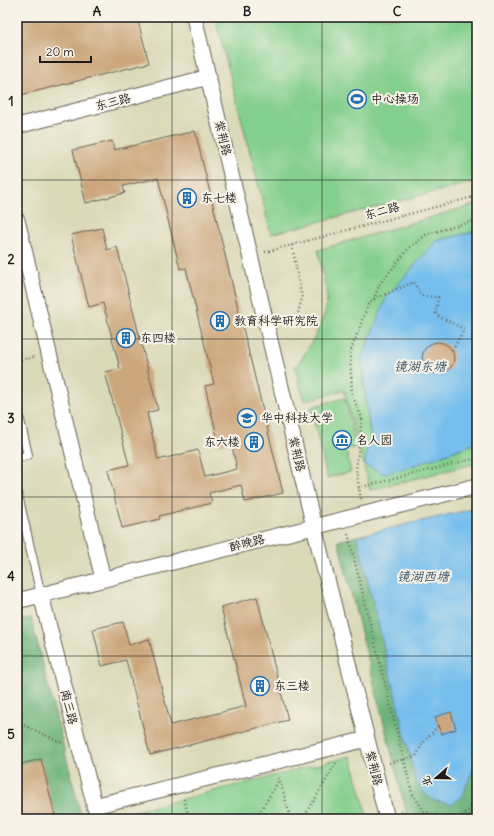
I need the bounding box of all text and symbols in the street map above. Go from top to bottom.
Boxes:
text: A [93,3,102,20]
text: B [243,3,252,20]
text: C [393,3,402,20]
scale bar [40,38,91,64]
text: 20 m [46,44,74,59]
sports icon: 中心操场 [346,88,368,110]
street label: 东三路 [94,90,132,113]
place label: 中心操场 [371,91,419,106]
text: 1 [8,93,14,110]
street label: 紫荆路 [212,119,235,157]
building icon: 东七楼 [176,187,198,209]
place label: 东七楼 [201,190,237,205]
street label: 东二路 [363,199,401,222]
text: 2 [7,251,15,268]
building icon: 教育科学研究院 [209,310,231,332]
place label: 教育科学研究院 [234,313,318,328]
building icon: 东四楼 [115,327,137,349]
place label: 东四楼 [140,330,176,345]
water label: 镜湖东塘 [394,358,448,375]
school or university icon: 华中科技大学 [236,407,258,429]
text: 3 [7,410,15,427]
place label: 华中科技大学 [261,410,333,425]
museum icon: 名人园 [331,429,353,451]
building icon: 东六楼 [243,431,265,453]
place label: 名人园 [356,432,392,447]
place label: 东六楼 [204,434,240,449]
street label: 紫荆路 [286,435,309,473]
street label: 醉晚路 [228,531,266,554]
text: 4 [7,568,15,585]
water label: 镜湖西塘 [397,568,451,585]
building icon: 东三楼 [249,675,271,697]
place label: 东三楼 [274,678,310,693]
street label: 南三路 [58,688,81,726]
text: 5 [7,726,15,743]
street label: 紫荆路 [363,749,386,787]
north arrow [416,758,456,798]
text: 北 [418,774,435,789]

